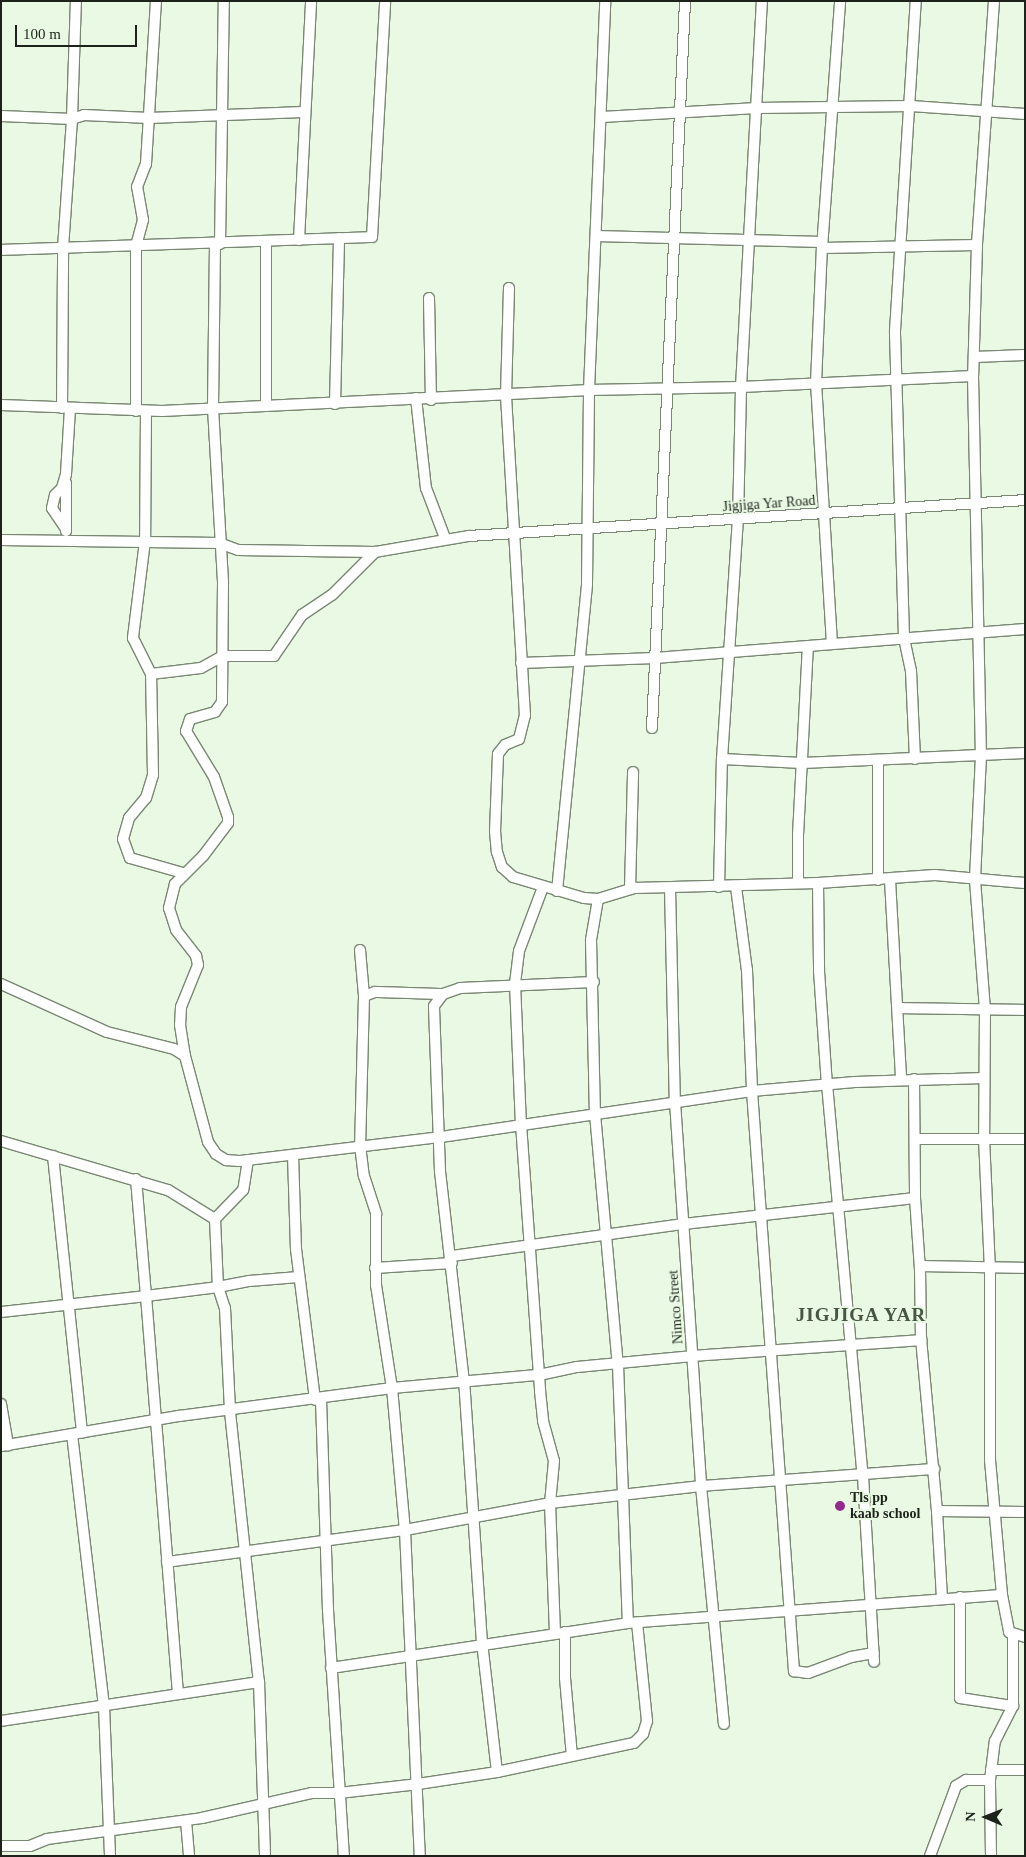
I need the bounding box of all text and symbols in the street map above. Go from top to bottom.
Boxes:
scale bar [18,15,140,47]
text: 100 m [23,26,61,42]
street label: Jigjiga Yar Road [722,492,816,516]
street label: Nimco Street [665,1269,687,1345]
district label: JIGJIGA YAR [794,1304,928,1326]
place label: Tls pp kaab school [850,1490,920,1522]
marker: Tls pp kaab school [834,1500,846,1512]
north arrow [961,1792,1011,1842]
text: N [963,1812,978,1822]

